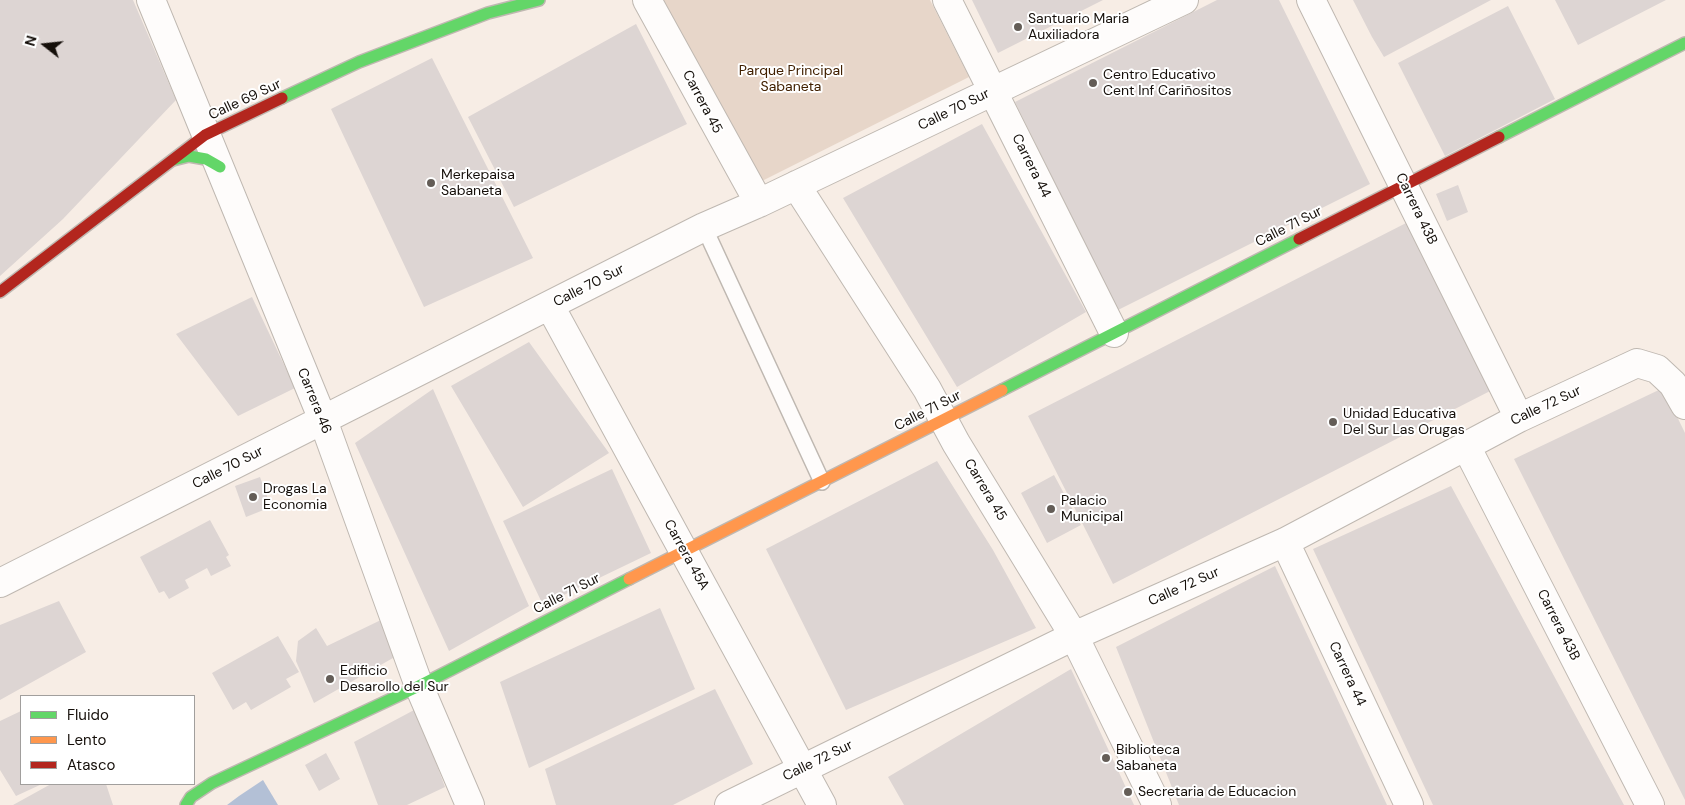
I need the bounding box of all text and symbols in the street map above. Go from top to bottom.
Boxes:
place label: Santuario Maria Auxiliadora [1028,11,1129,44]
north arrow [20,20,70,70]
marker: Santuario Maria Auxiliadora [1012,21,1024,33]
text: N [21,33,41,48]
park label: Parque Principal Sabaneta [739,63,843,95]
street label: Carrera 45 [678,67,726,137]
place label: Centro Educativo Cent Inf Cariñositos [1103,67,1232,100]
street label: Calle 69 Sur [206,76,284,124]
marker: Centro Educativo Cent Inf Cariñositos [1087,77,1099,89]
street label: Calle 70 Sur [916,85,992,135]
street label: Carrera 44 [1008,131,1054,201]
place label: Merkepaisa Sabaneta [441,167,515,200]
street label: Carrera 43B [1391,171,1441,247]
marker: Merkepaisa Sabaneta [425,177,437,189]
street label: Calle 71 Sur [1253,203,1325,251]
street label: Calle 70 Sur [551,261,627,311]
street label: Carrera 46 [293,366,335,436]
street label: Calle 72 Sur [1508,382,1584,430]
street label: Calle 71 Sur [892,387,964,435]
place label: Unidad Educativa Del Sur Las Orugas [1343,406,1465,438]
marker: Unidad Educativa Del Sur Las Orugas [1327,416,1339,428]
street label: Calle 70 Sur [190,443,266,493]
street label: Carrera 45 [960,456,1010,524]
place label: Drogas La Economia [263,481,327,514]
marker: Drogas La Economia [247,491,259,503]
place label: Palacio Municipal [1061,493,1123,526]
marker: Palacio Municipal [1045,503,1057,515]
street label: Carrera 45A [660,517,712,593]
street label: Calle 72 Sur [1146,564,1222,610]
street label: Calle 71 Sur [531,570,603,618]
street label: Carrera 43B [1533,587,1583,663]
street label: Carrera 44 [1325,639,1369,709]
place label: Edificio Desarollo del Sur [340,663,449,696]
marker: Edificio Desarollo del Sur [324,673,336,685]
legend [20,695,195,785]
text: Fluido [67,705,109,725]
text: Lento [67,730,106,750]
street label: Calle 72 Sur [780,737,856,785]
place label: Biblioteca Sabaneta [1116,742,1180,774]
marker: Biblioteca Sabaneta [1100,752,1112,764]
text: Atasco [67,755,115,775]
place label: Secretaria de Educacion [1138,784,1296,800]
marker: Secretaria de Educacion [1122,786,1134,798]

